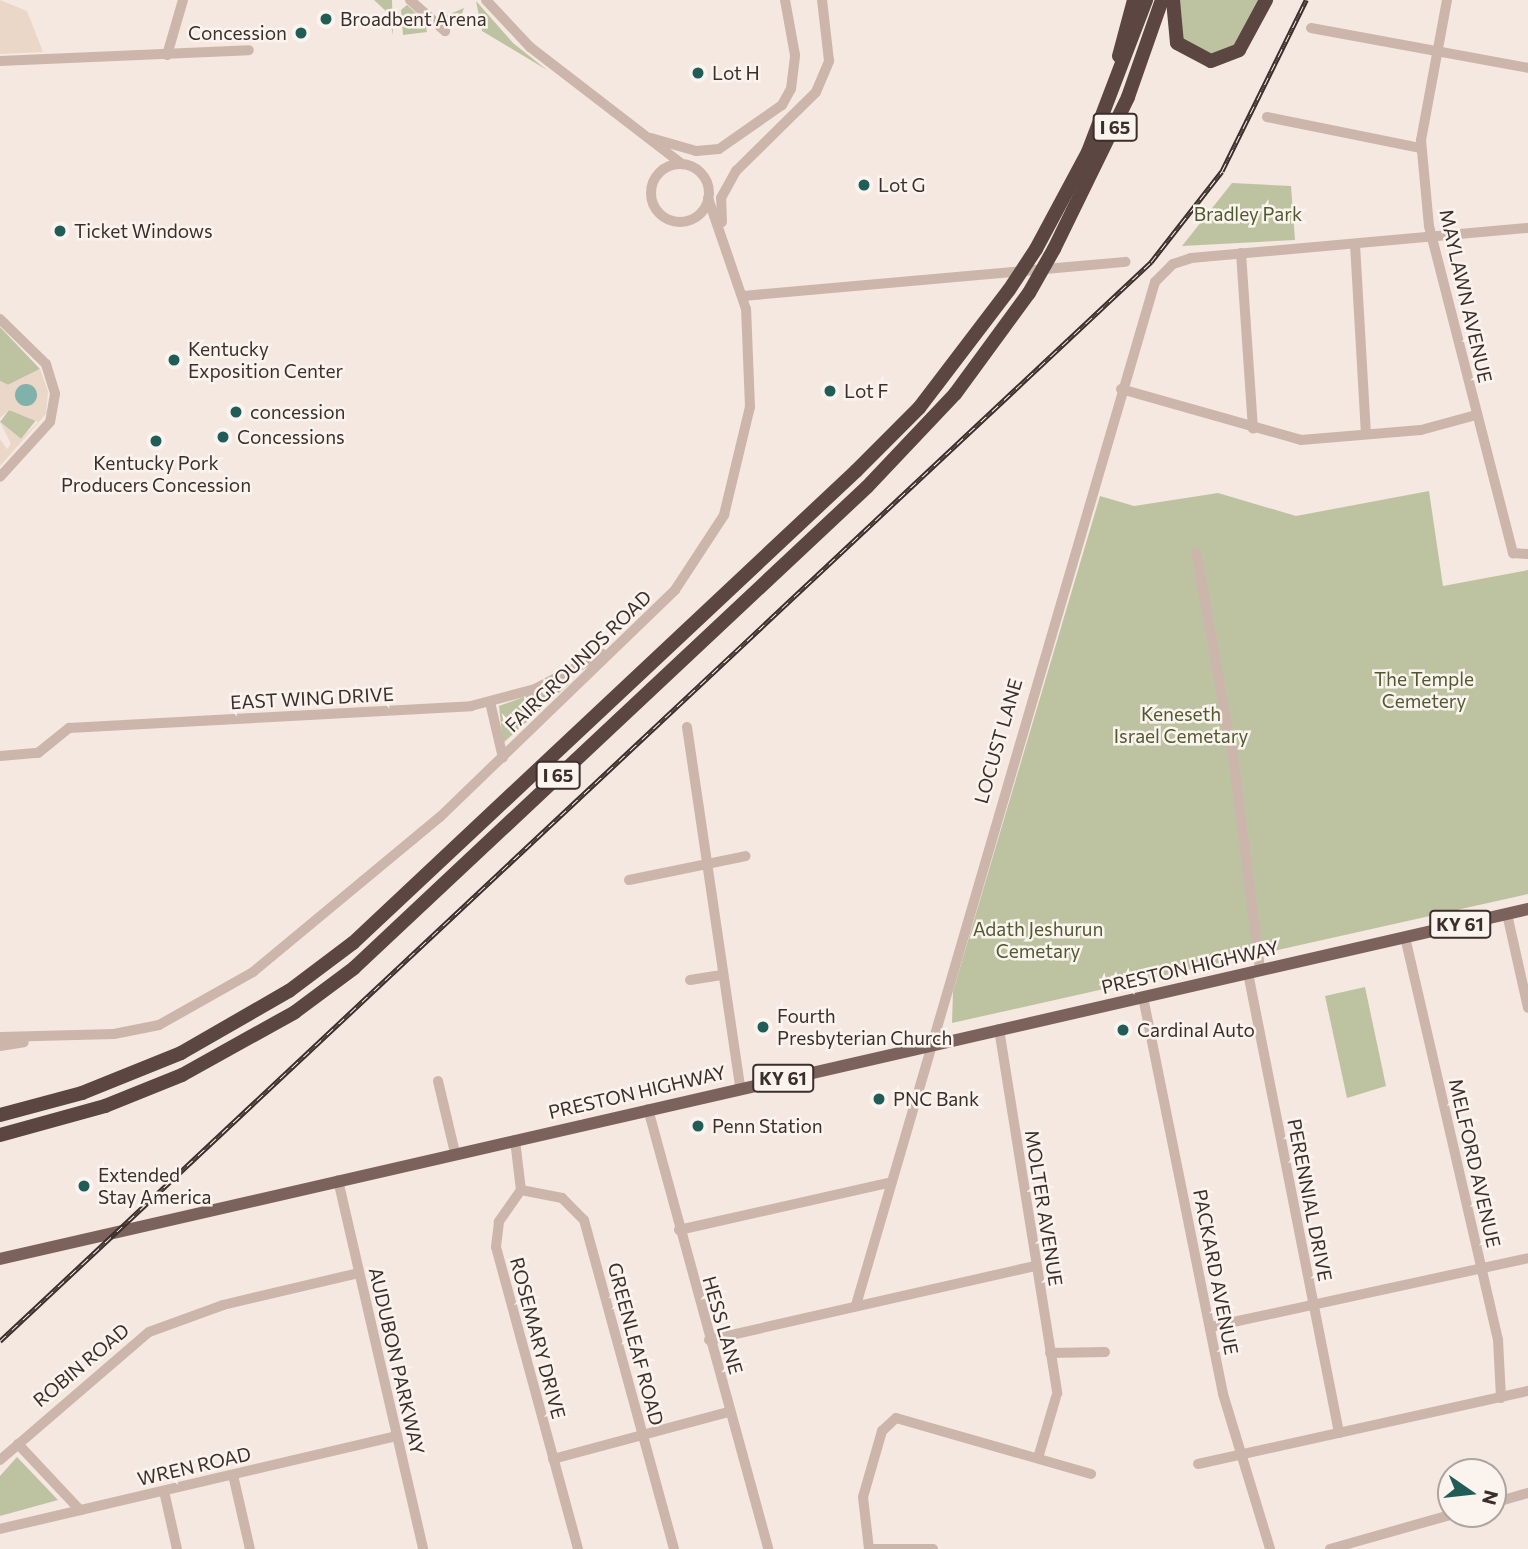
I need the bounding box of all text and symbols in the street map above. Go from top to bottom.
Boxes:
place label: Broadbent Arena [340,8,487,30]
marker: Broadbent Arena [318,11,334,27]
place label: Concession [188,22,287,44]
marker: Concession [293,25,309,41]
place label: Lot H [712,62,760,84]
marker: Lot H [690,65,706,81]
road number: I 65 [1092,112,1138,142]
place label: Lot G [878,174,925,196]
marker: Lot G [856,177,872,193]
park label: Bradley Park [1194,203,1302,225]
street label: MAYLAWN AVENUE [1435,207,1497,385]
place label: Ticket Windows [74,220,213,242]
marker: Ticket Windows [52,223,68,239]
place label: Kentucky Exposition Center [188,338,343,382]
marker: Kentucky Exposition Center [166,352,182,368]
place label: Lot F [844,380,888,402]
marker: Lot F [822,383,838,399]
place label: concession [250,401,345,423]
marker: concession [228,404,244,420]
place label: Concessions [237,426,345,448]
marker: Concessions [215,429,231,445]
marker: Kentucky Pork Producers Concession [148,433,164,449]
place label: Kentucky Pork Producers Concession [61,452,251,496]
street label: FAIRGROUNDS ROAD [500,585,656,737]
park label: The Temple Cemetery [1374,668,1474,712]
street label: LOCUST LANE [969,676,1027,806]
street label: EAST WING DRIVE [229,682,395,714]
park label: Keneseth Israel Cemetary [1114,703,1248,747]
road number: I 65 [535,760,581,790]
road number: KY 61 [1428,909,1492,939]
park label: Adath Jeshurun Cemetary [973,918,1103,962]
street label: PRESTON HIGHWAY [1099,935,1281,999]
place label: Fourth Presbyterian Church [777,1005,952,1049]
marker: Fourth Presbyterian Church [755,1019,771,1035]
place label: Cardinal Auto [1137,1019,1255,1041]
marker: Cardinal Auto [1115,1022,1131,1038]
street label: PRESTON HIGHWAY [546,1060,728,1124]
road number: KY 61 [752,1064,814,1092]
street label: MELFORD AVENUE [1444,1076,1506,1250]
place label: PNC Bank [893,1088,979,1110]
marker: PNC Bank [871,1091,887,1107]
place label: Penn Station [712,1115,823,1137]
street label: PERENNIAL DRIVE [1283,1117,1337,1283]
marker: Penn Station [690,1118,706,1134]
street label: MOLTER AVENUE [1020,1128,1068,1288]
place label: Extended Stay America [98,1164,211,1208]
marker: Extended Stay America [76,1178,92,1194]
street label: PACKARD AVENUE [1189,1187,1243,1357]
street label: ROSEMARY DRIVE [505,1255,571,1421]
street label: GREENLEAF ROAD [603,1260,669,1428]
street label: AUDUBON PARKWAY [364,1265,430,1457]
street label: HESS LANE [698,1273,748,1377]
street label: ROBIN ROAD [28,1318,134,1412]
street label: WREN ROAD [135,1442,253,1490]
north arrow [1437,1458,1507,1528]
text: N [1478,1488,1504,1507]

